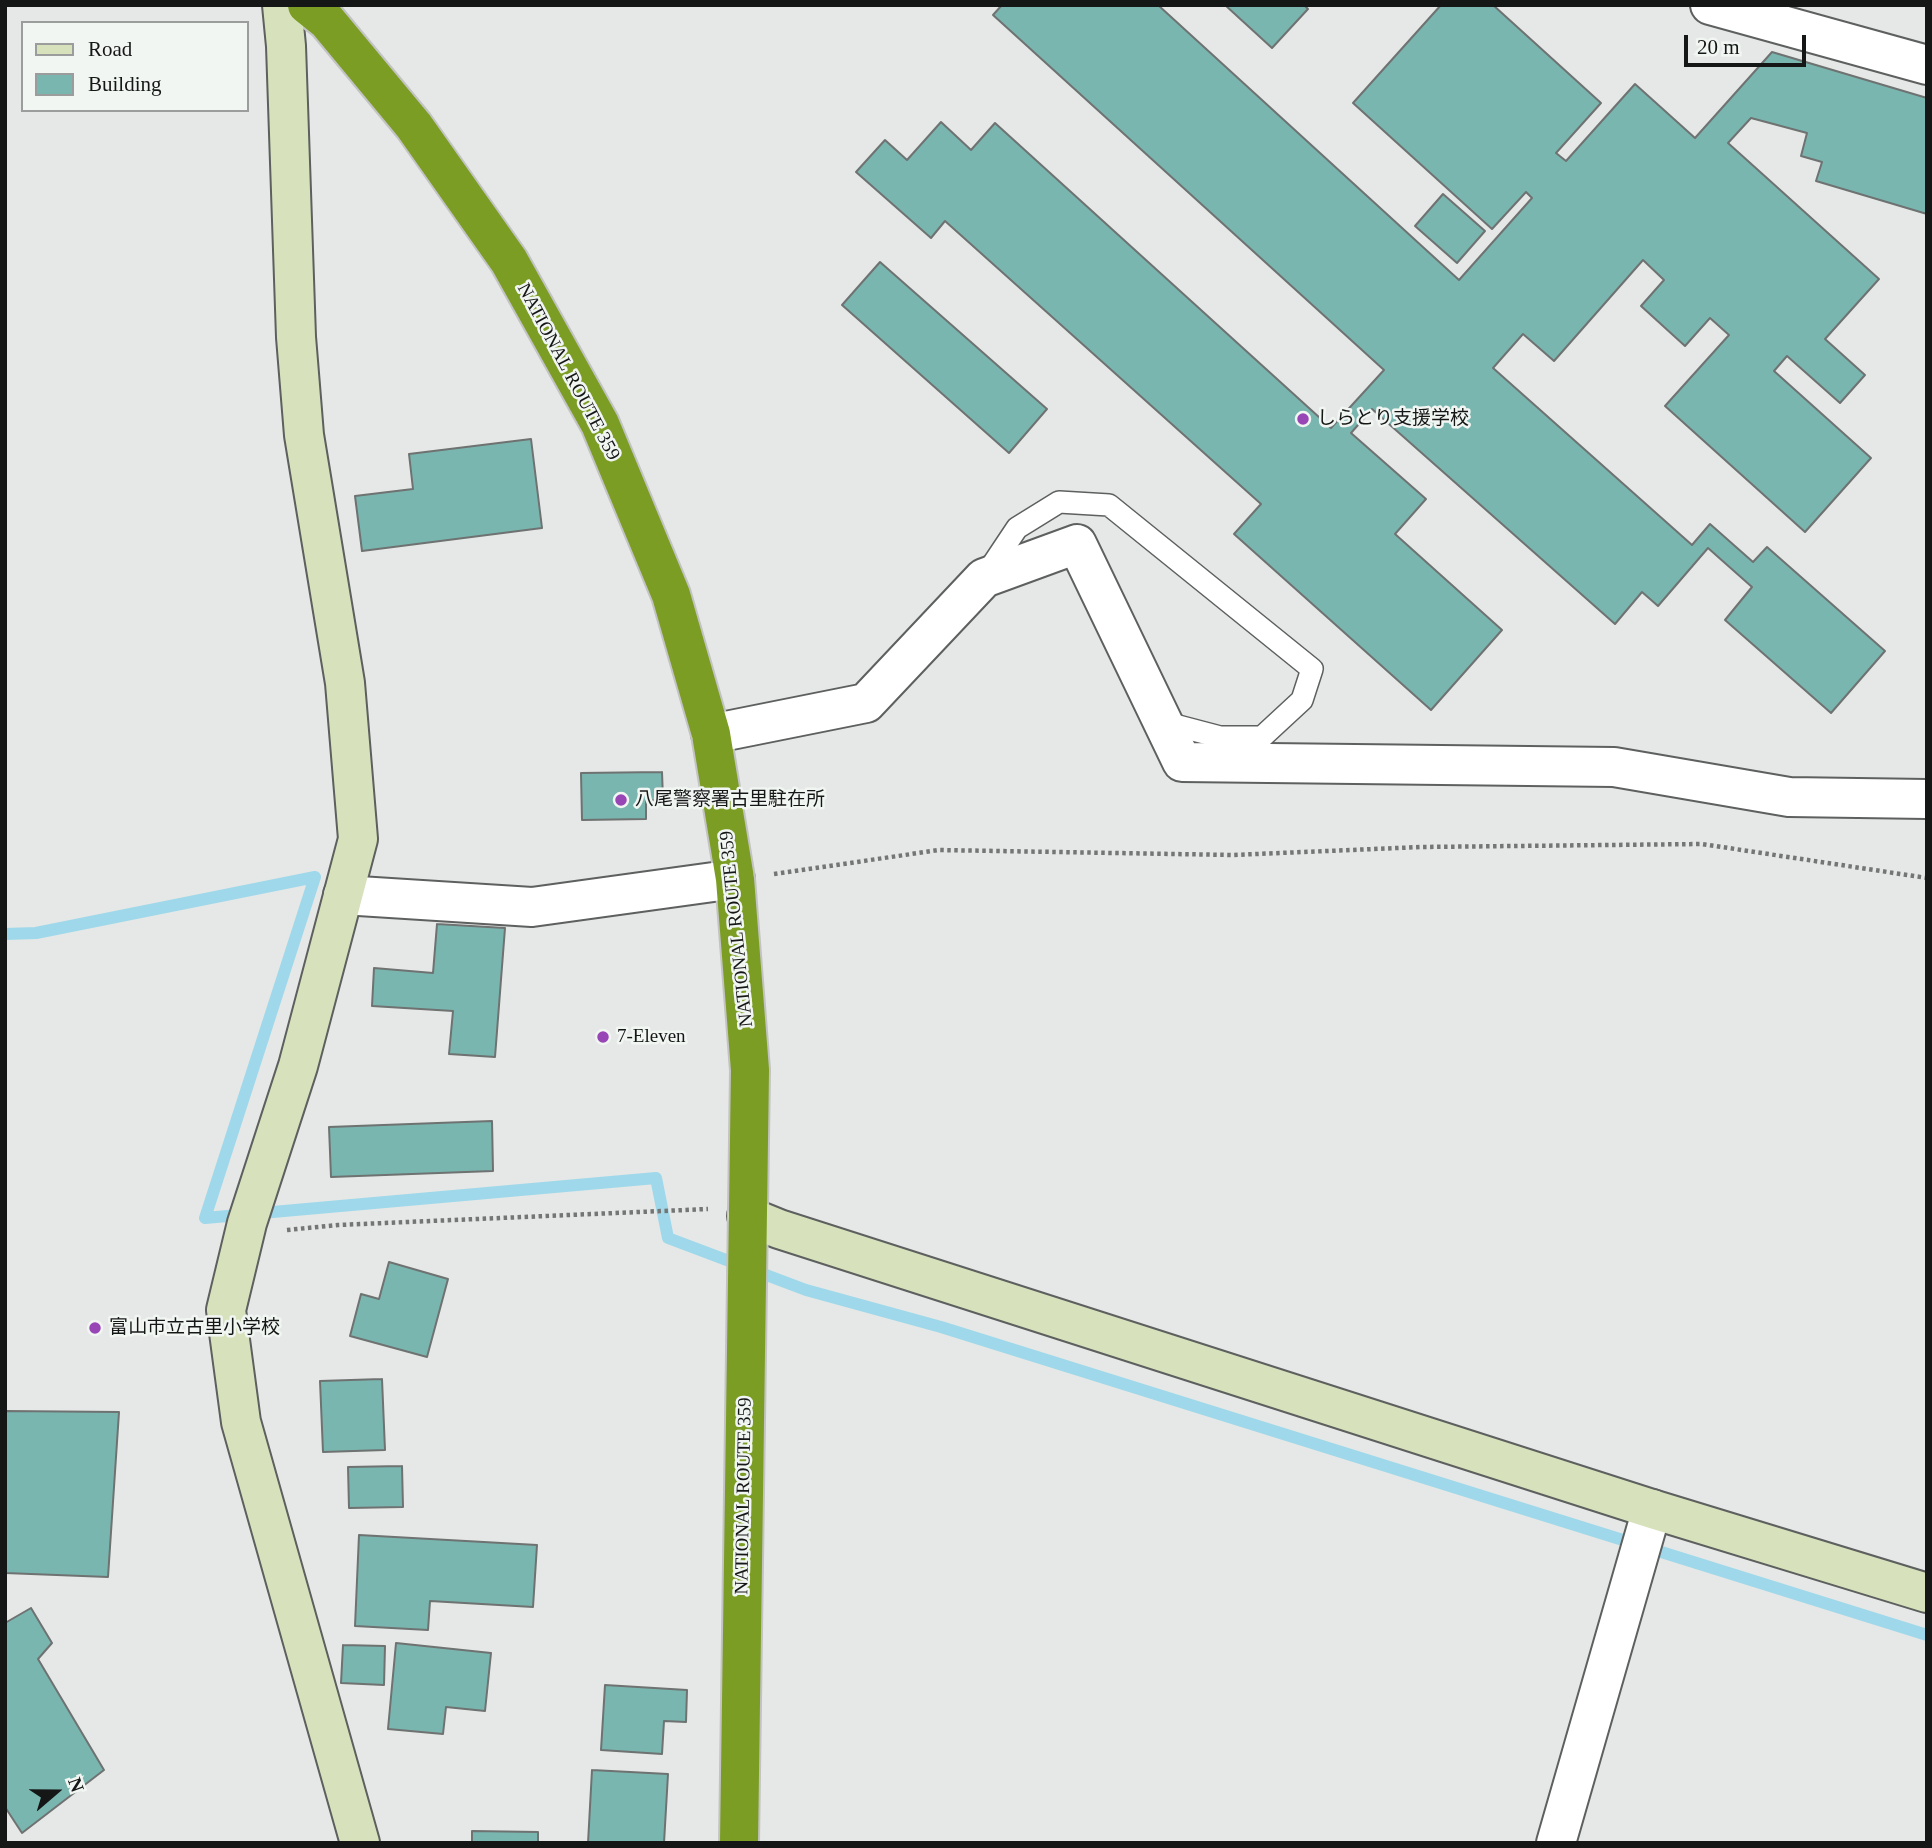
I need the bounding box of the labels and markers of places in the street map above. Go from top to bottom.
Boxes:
place label: しらとり支援学校 [1317,408,1469,430]
marker: しらとり支援学校 [1295,411,1311,427]
place label: 八尾警察署古里駐在所 [635,789,825,811]
marker: 八尾警察署古里駐在所 [613,792,629,808]
place label: 7-Eleven [617,1026,686,1048]
marker: 7-Eleven [595,1029,611,1045]
place label: 富山市立古里小学校 [109,1317,280,1339]
marker: 富山市立古里小学校 [87,1320,103,1336]

